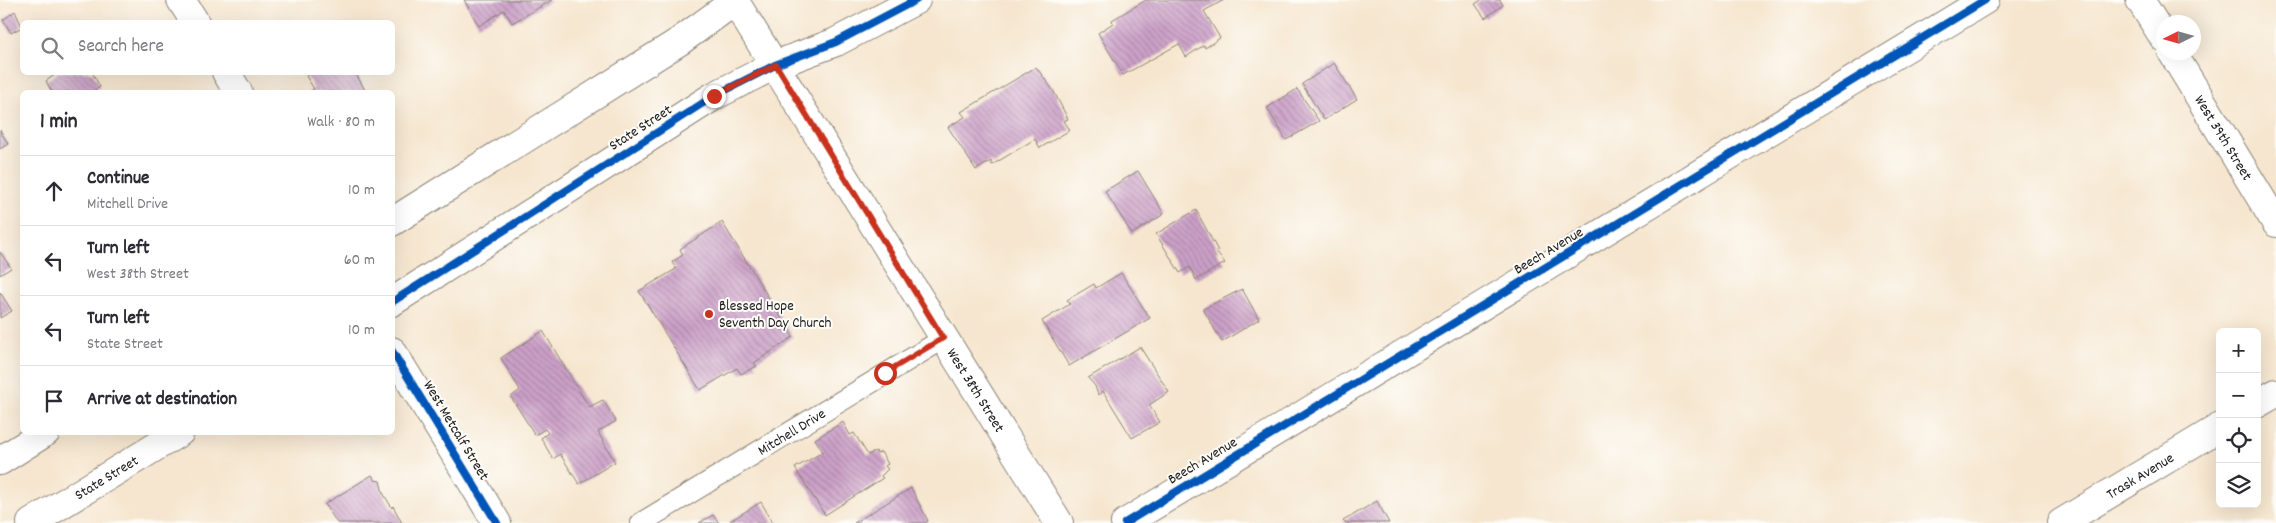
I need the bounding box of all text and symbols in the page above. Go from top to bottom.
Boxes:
north arrow [2156,15,2201,60]
search box [20,20,395,75]
icon: search [38,34,66,62]
text: Search here [78,34,164,61]
route end [703,85,726,108]
street label: West 39th Street [2188,92,2257,186]
street label: State Street [605,100,677,157]
text: 1 min [40,108,77,138]
text: Walk · 80 m [307,111,375,134]
text: Continue [87,166,149,193]
icon: ahead [40,177,68,205]
text: 10 m [348,179,375,202]
text: Mitchell Drive [87,193,168,216]
street label: Beech Avenue [1510,222,1588,281]
text: Turn left [87,236,150,263]
icon: left [40,247,68,275]
text: 60 m [344,249,375,272]
text: West 38th Street [87,263,189,286]
place label: Blessed Hope Seventh Day Church [719,296,831,335]
text: Turn left [87,306,150,333]
marker: Blessed Hope Seventh Day Church [703,308,715,320]
icon: left [40,317,68,345]
text: 10 m [348,319,375,342]
map controls [2216,328,2261,508]
button: + [2216,328,2261,373]
text: State Street [87,333,163,356]
street label: West 38th Street [940,345,1009,438]
route start [874,362,897,385]
button: − [2216,373,2261,418]
street label: West Metcalf Street [417,377,494,486]
icon: arrive [40,387,68,415]
text: Arrive at destination [87,387,237,414]
street label: Mitchell Drive [754,404,831,462]
button: locate [2216,418,2261,463]
street label: Beech Avenue [1164,432,1242,491]
street label: Trask Avenue [2103,448,2179,506]
street label: State Street [71,451,144,507]
button: layers [2216,463,2261,508]

